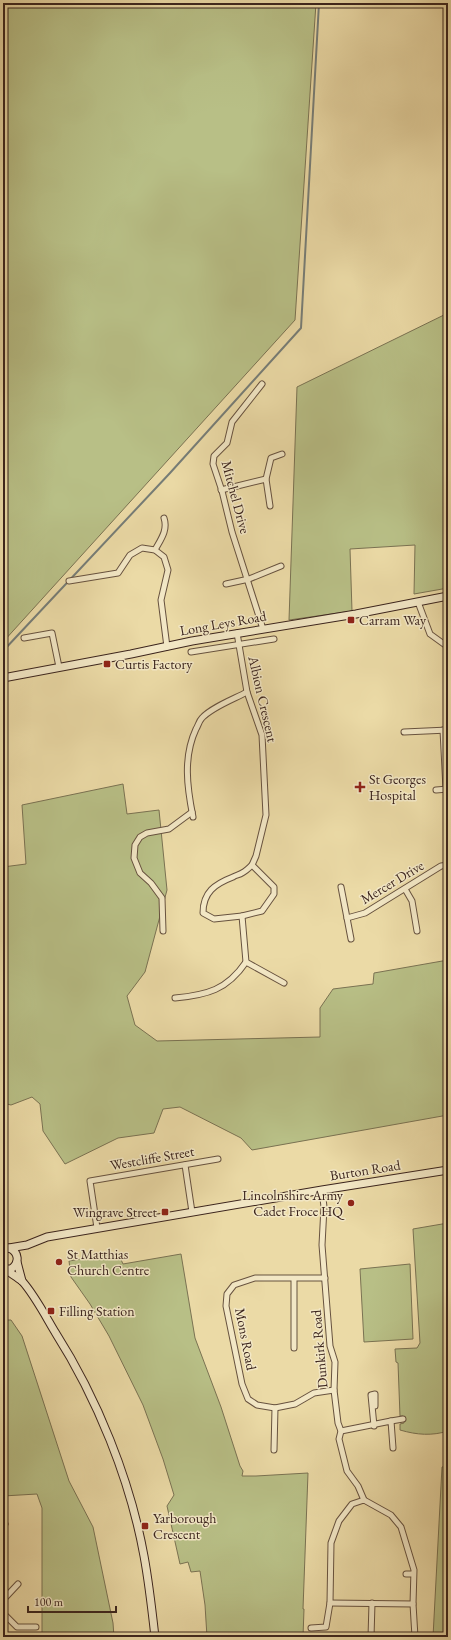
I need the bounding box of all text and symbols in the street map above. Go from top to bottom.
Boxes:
street label: Mitchel Drive [218,459,255,536]
street label: Long Leys Road [178,606,269,639]
place label: Carram Way [359,611,427,629]
marker: Carram Way [346,615,356,625]
street label: Albion Crescent [244,653,282,745]
place label: Curtis Factory [115,655,193,673]
marker: Curtis Factory [102,659,112,669]
place label: St Georges Hospital [369,770,426,804]
marker: St Georges Hospital [354,781,366,793]
street label: Mercer Drive [357,856,427,908]
street label: Westcliffe Street [109,1142,196,1174]
street label: Burton Road [328,1155,402,1184]
place label: Lincolnshire Army Cadet Froce HQ [242,1186,345,1220]
marker: Lincolnshire Army Cadet Froce HQ [346,1198,356,1208]
place label: Wingrave Street [73,1203,158,1221]
marker: Wingrave Street [160,1207,170,1217]
place label: St Matthias Church Centre [67,1245,150,1279]
marker: St Matthias Church Centre [54,1257,64,1267]
place label: Filling Station [59,1302,135,1320]
marker: Filling Station [46,1306,56,1316]
street label: Mons Road [231,1306,261,1373]
street label: Dunkirk Road [307,1308,331,1389]
place label: Yarborough Crescent [153,1509,216,1543]
marker: Yarborough Crescent [140,1521,150,1531]
scale bar [28,1588,116,1614]
text: 100 m [34,1594,64,1610]

